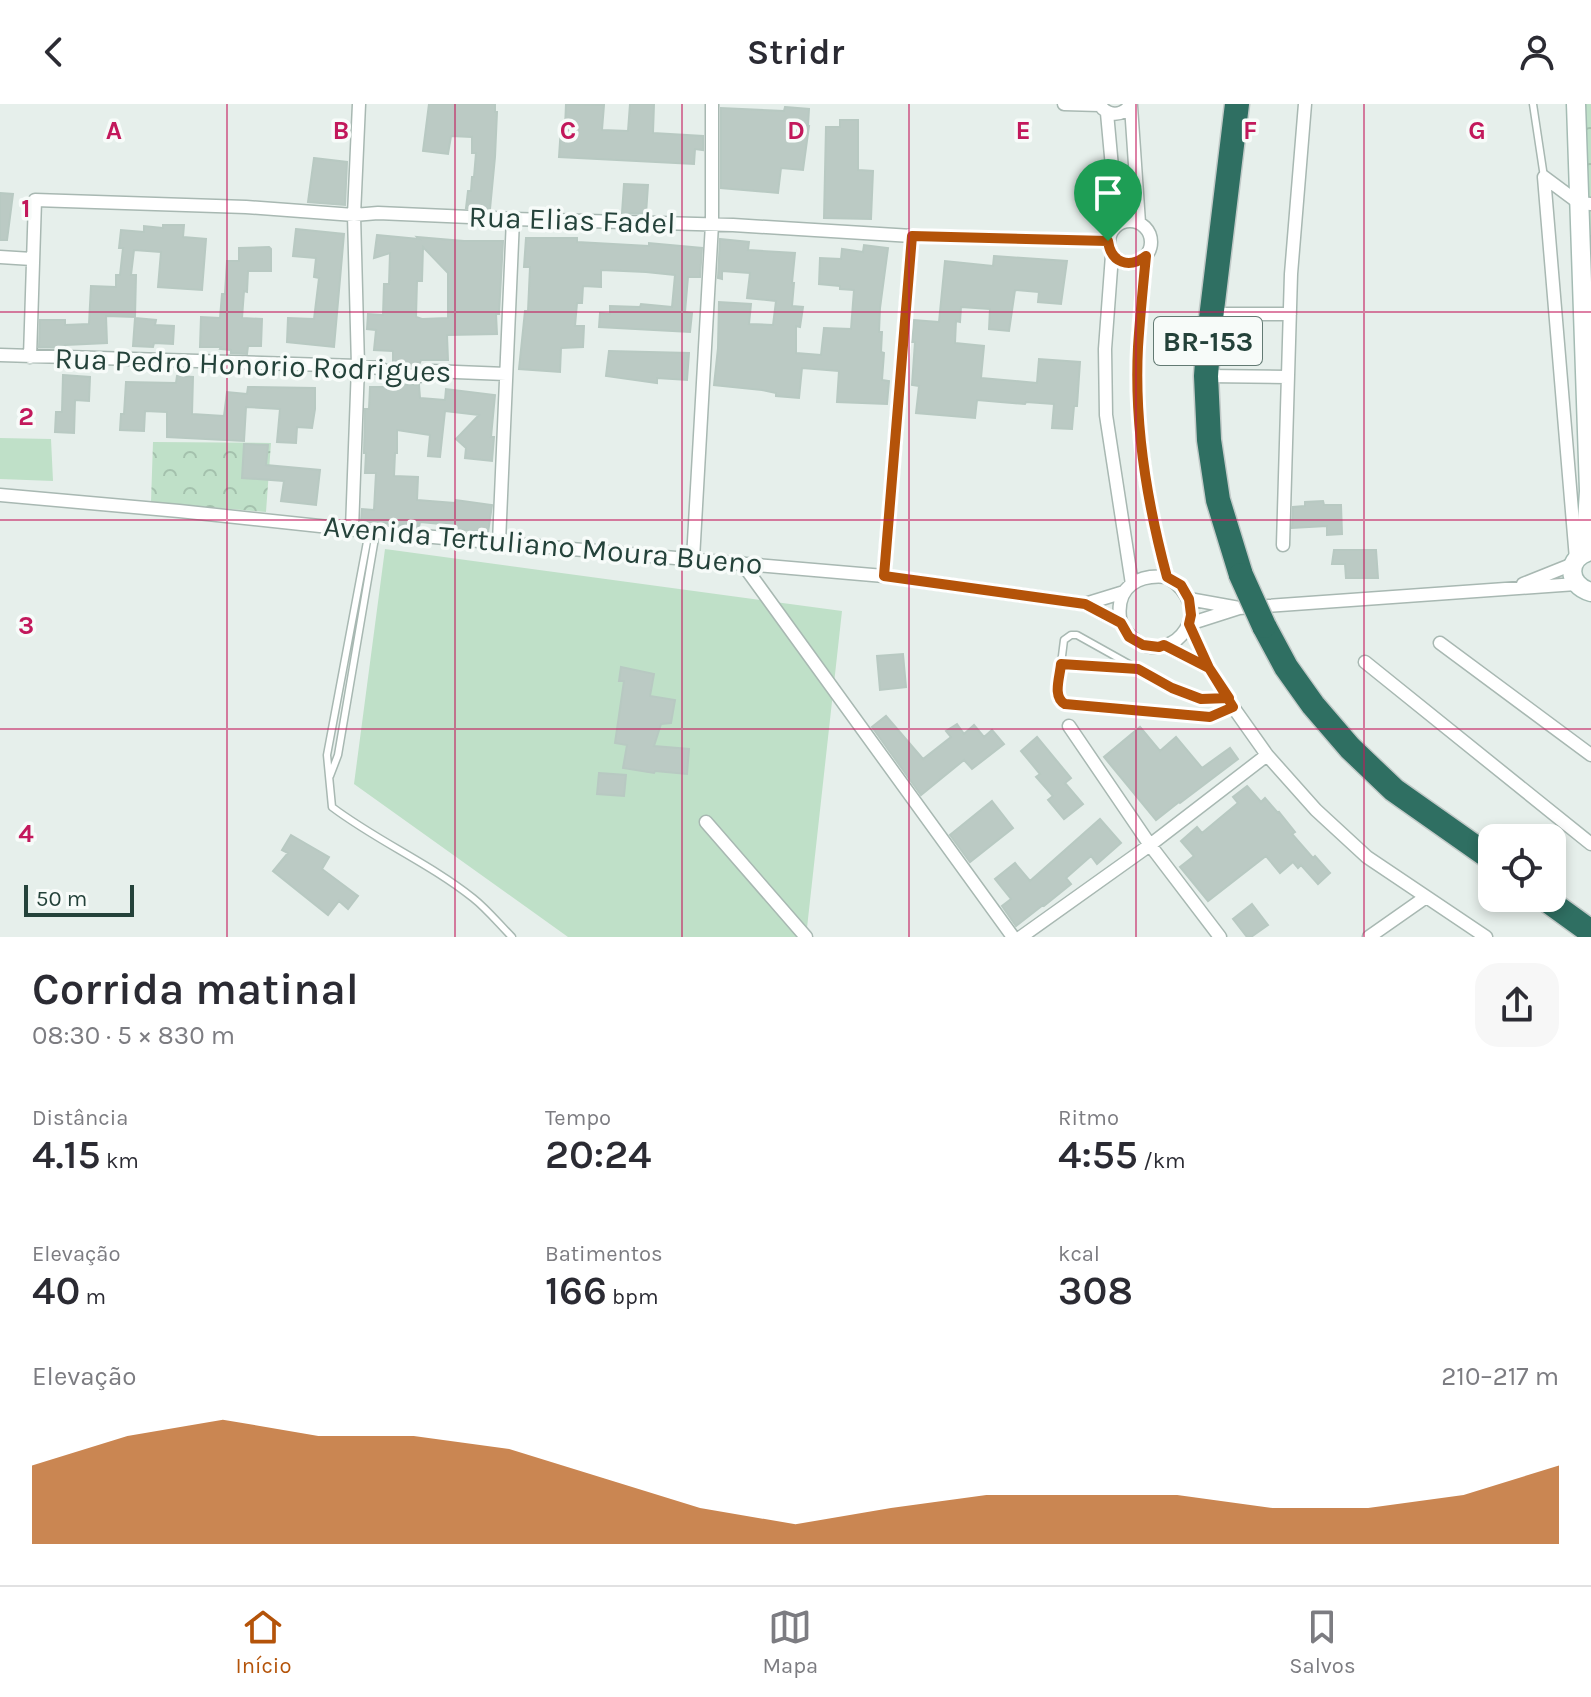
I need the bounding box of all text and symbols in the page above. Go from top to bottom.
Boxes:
icon: back [32,30,76,74]
icon: person [1515,30,1559,74]
text: Stridr [747,31,844,73]
text: A [106,115,122,146]
text: B [333,115,349,146]
text: C [560,115,576,146]
text: D [787,115,805,146]
text: E [1015,115,1031,146]
text: F [1243,115,1257,146]
text: G [1468,115,1486,146]
pin [1074,159,1142,241]
icon: arrive [1086,171,1130,215]
text: 1 [21,193,31,224]
street label: Rua Elias Fadel [468,198,676,242]
road number: BR-153 [1154,317,1262,365]
street label: Rua Pedro Honorio Rodrigues [54,340,452,390]
text: 2 [18,401,34,432]
street label: Avenida Tertuliano Moura Bueno [322,508,764,582]
text: 3 [18,610,34,641]
text: 4 [18,818,34,849]
map controls [1478,824,1566,912]
button: locate [1478,824,1566,912]
scale bar [24,881,134,917]
text: 50 m [36,886,87,912]
button: share [1475,963,1559,1047]
text: Corrida matinal [32,964,359,1015]
text: 08:30 · 5 × 830 m [32,1020,235,1051]
text: Distância [32,1105,128,1131]
text: Tempo [545,1105,611,1131]
text: Ritmo [1058,1105,1119,1131]
text: 4.15 [32,1131,101,1178]
text: 20:24 [545,1131,651,1178]
text: 4:55 [1058,1131,1138,1178]
text: km [101,1148,139,1174]
text: /km [1138,1148,1186,1174]
text: Elevação [32,1241,120,1267]
text: Batimentos [545,1241,663,1267]
text: kcal [1058,1241,1100,1267]
text: 40 [32,1267,80,1314]
text: 166 [545,1267,607,1314]
text: 308 [1058,1267,1133,1314]
text: m [80,1284,106,1310]
text: bpm [607,1284,658,1310]
text: Elevação [32,1361,137,1392]
text: 210–217 m [1441,1361,1559,1392]
tab: Início [236,1605,291,1679]
tab: Mapa [762,1605,818,1679]
tab: Salvos [1289,1605,1355,1679]

